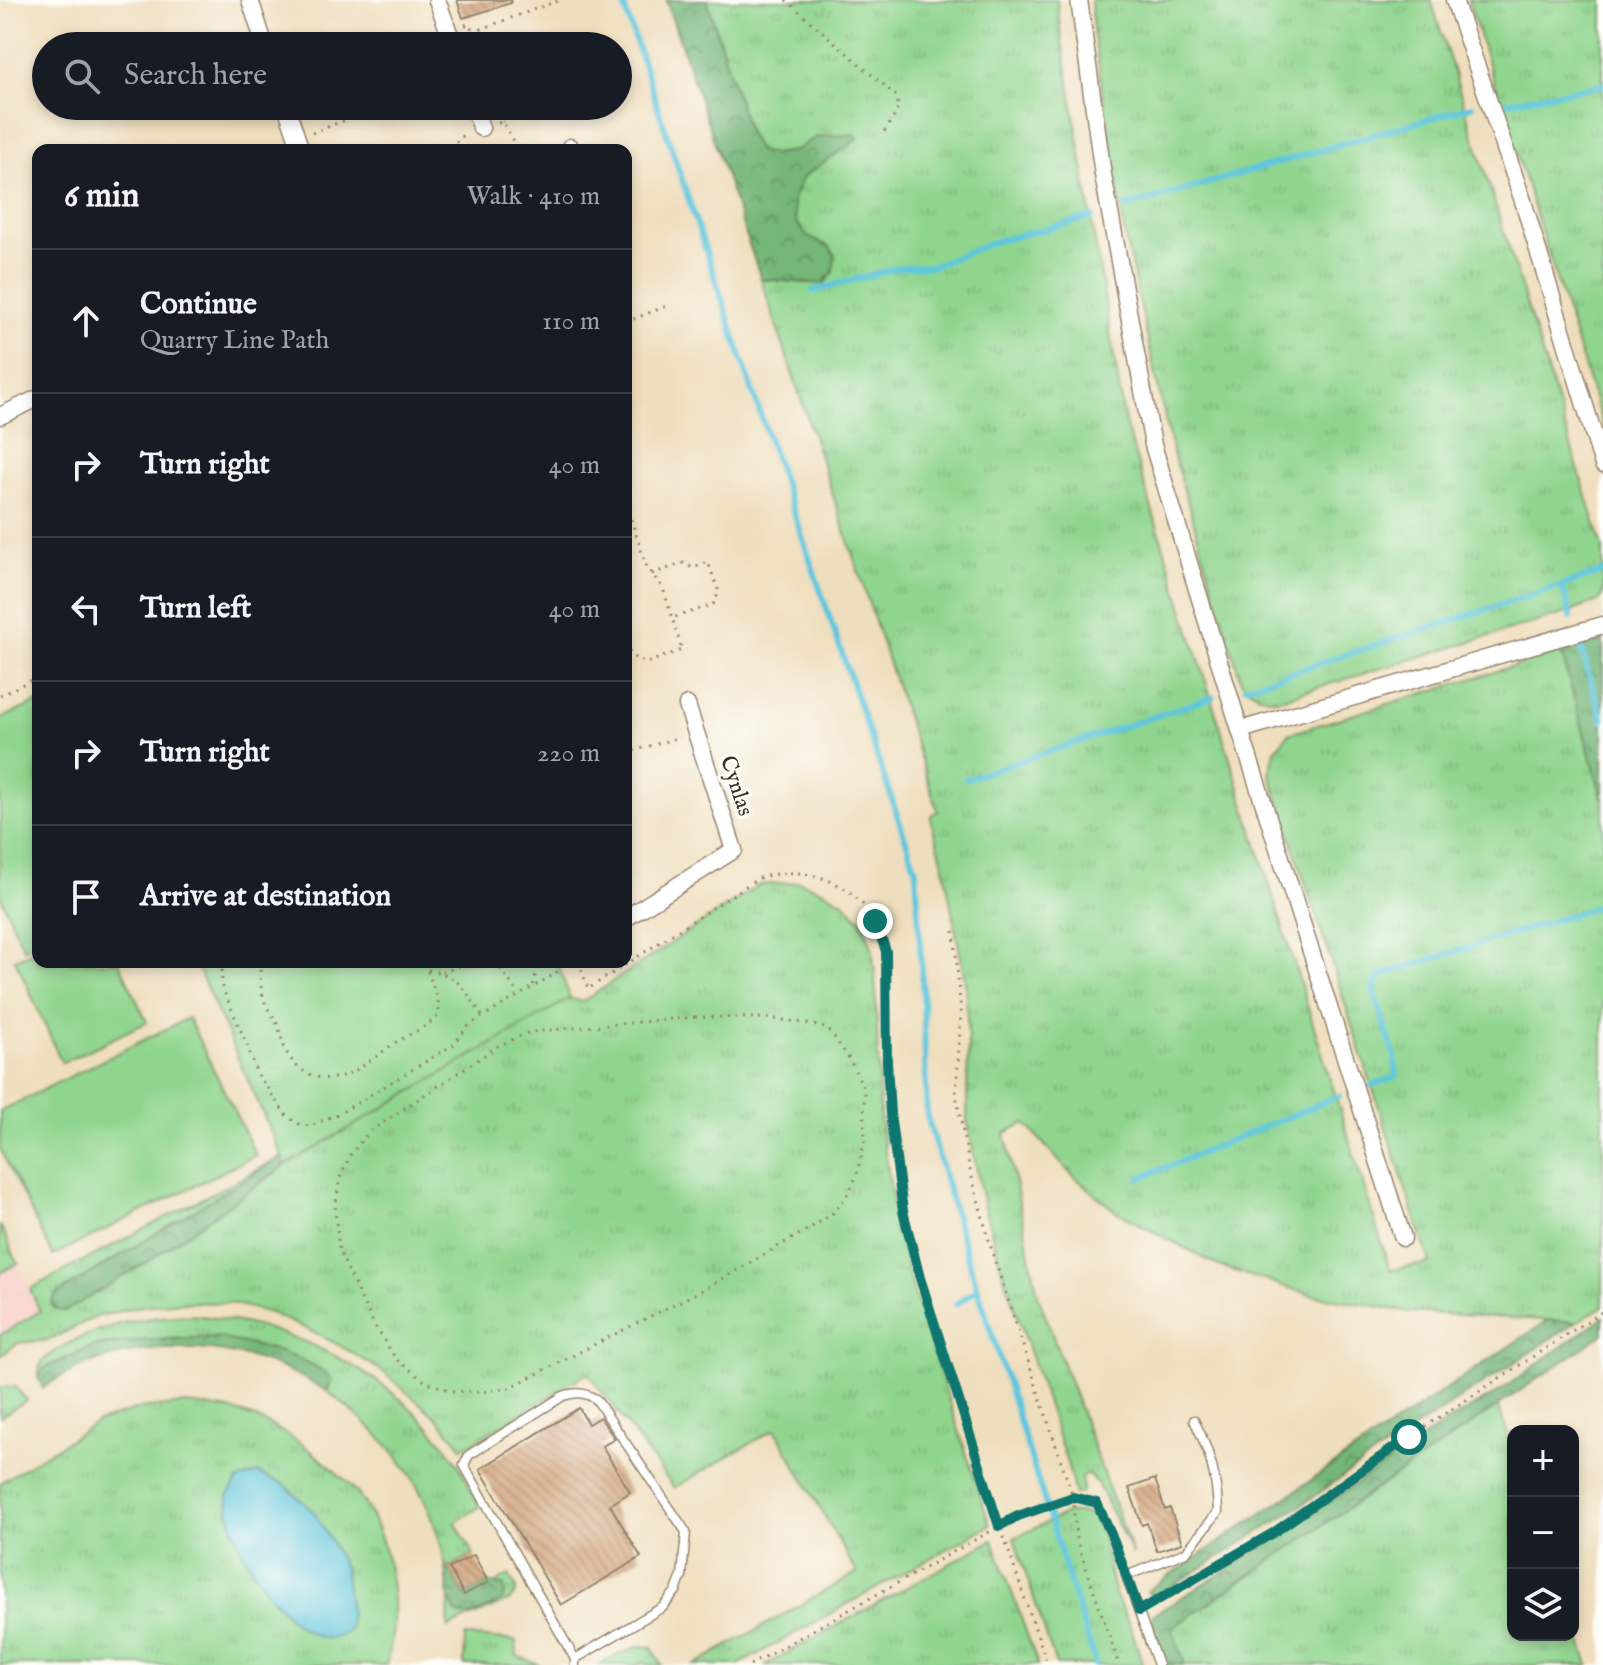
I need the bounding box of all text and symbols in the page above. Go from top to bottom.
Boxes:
search box [32,32,632,120]
icon: search [60,54,104,98]
text: Search here [124,57,267,95]
text: 6 min [64,175,139,218]
text: Walk · 410 m [467,180,600,213]
text: Continue [140,286,257,324]
icon: ahead [64,299,108,343]
text: 110 m [542,305,600,338]
text: Quarry Line Path [140,324,329,357]
icon: right [64,443,108,487]
text: Turn right [140,446,270,484]
text: 40 m [549,449,600,482]
icon: left [64,587,108,631]
text: Turn left [140,590,251,628]
text: 40 m [549,593,600,626]
icon: right [64,731,108,775]
text: Turn right [140,734,270,772]
text: 220 m [537,737,600,770]
street label: Cynlas [713,752,759,820]
icon: arrive [64,875,108,919]
text: Arrive at destination [140,878,391,916]
route end [857,903,893,939]
route start [1391,1419,1427,1455]
map controls [1507,1425,1579,1641]
button: + [1507,1425,1579,1497]
button: − [1507,1497,1579,1569]
button: layers [1507,1569,1579,1641]

